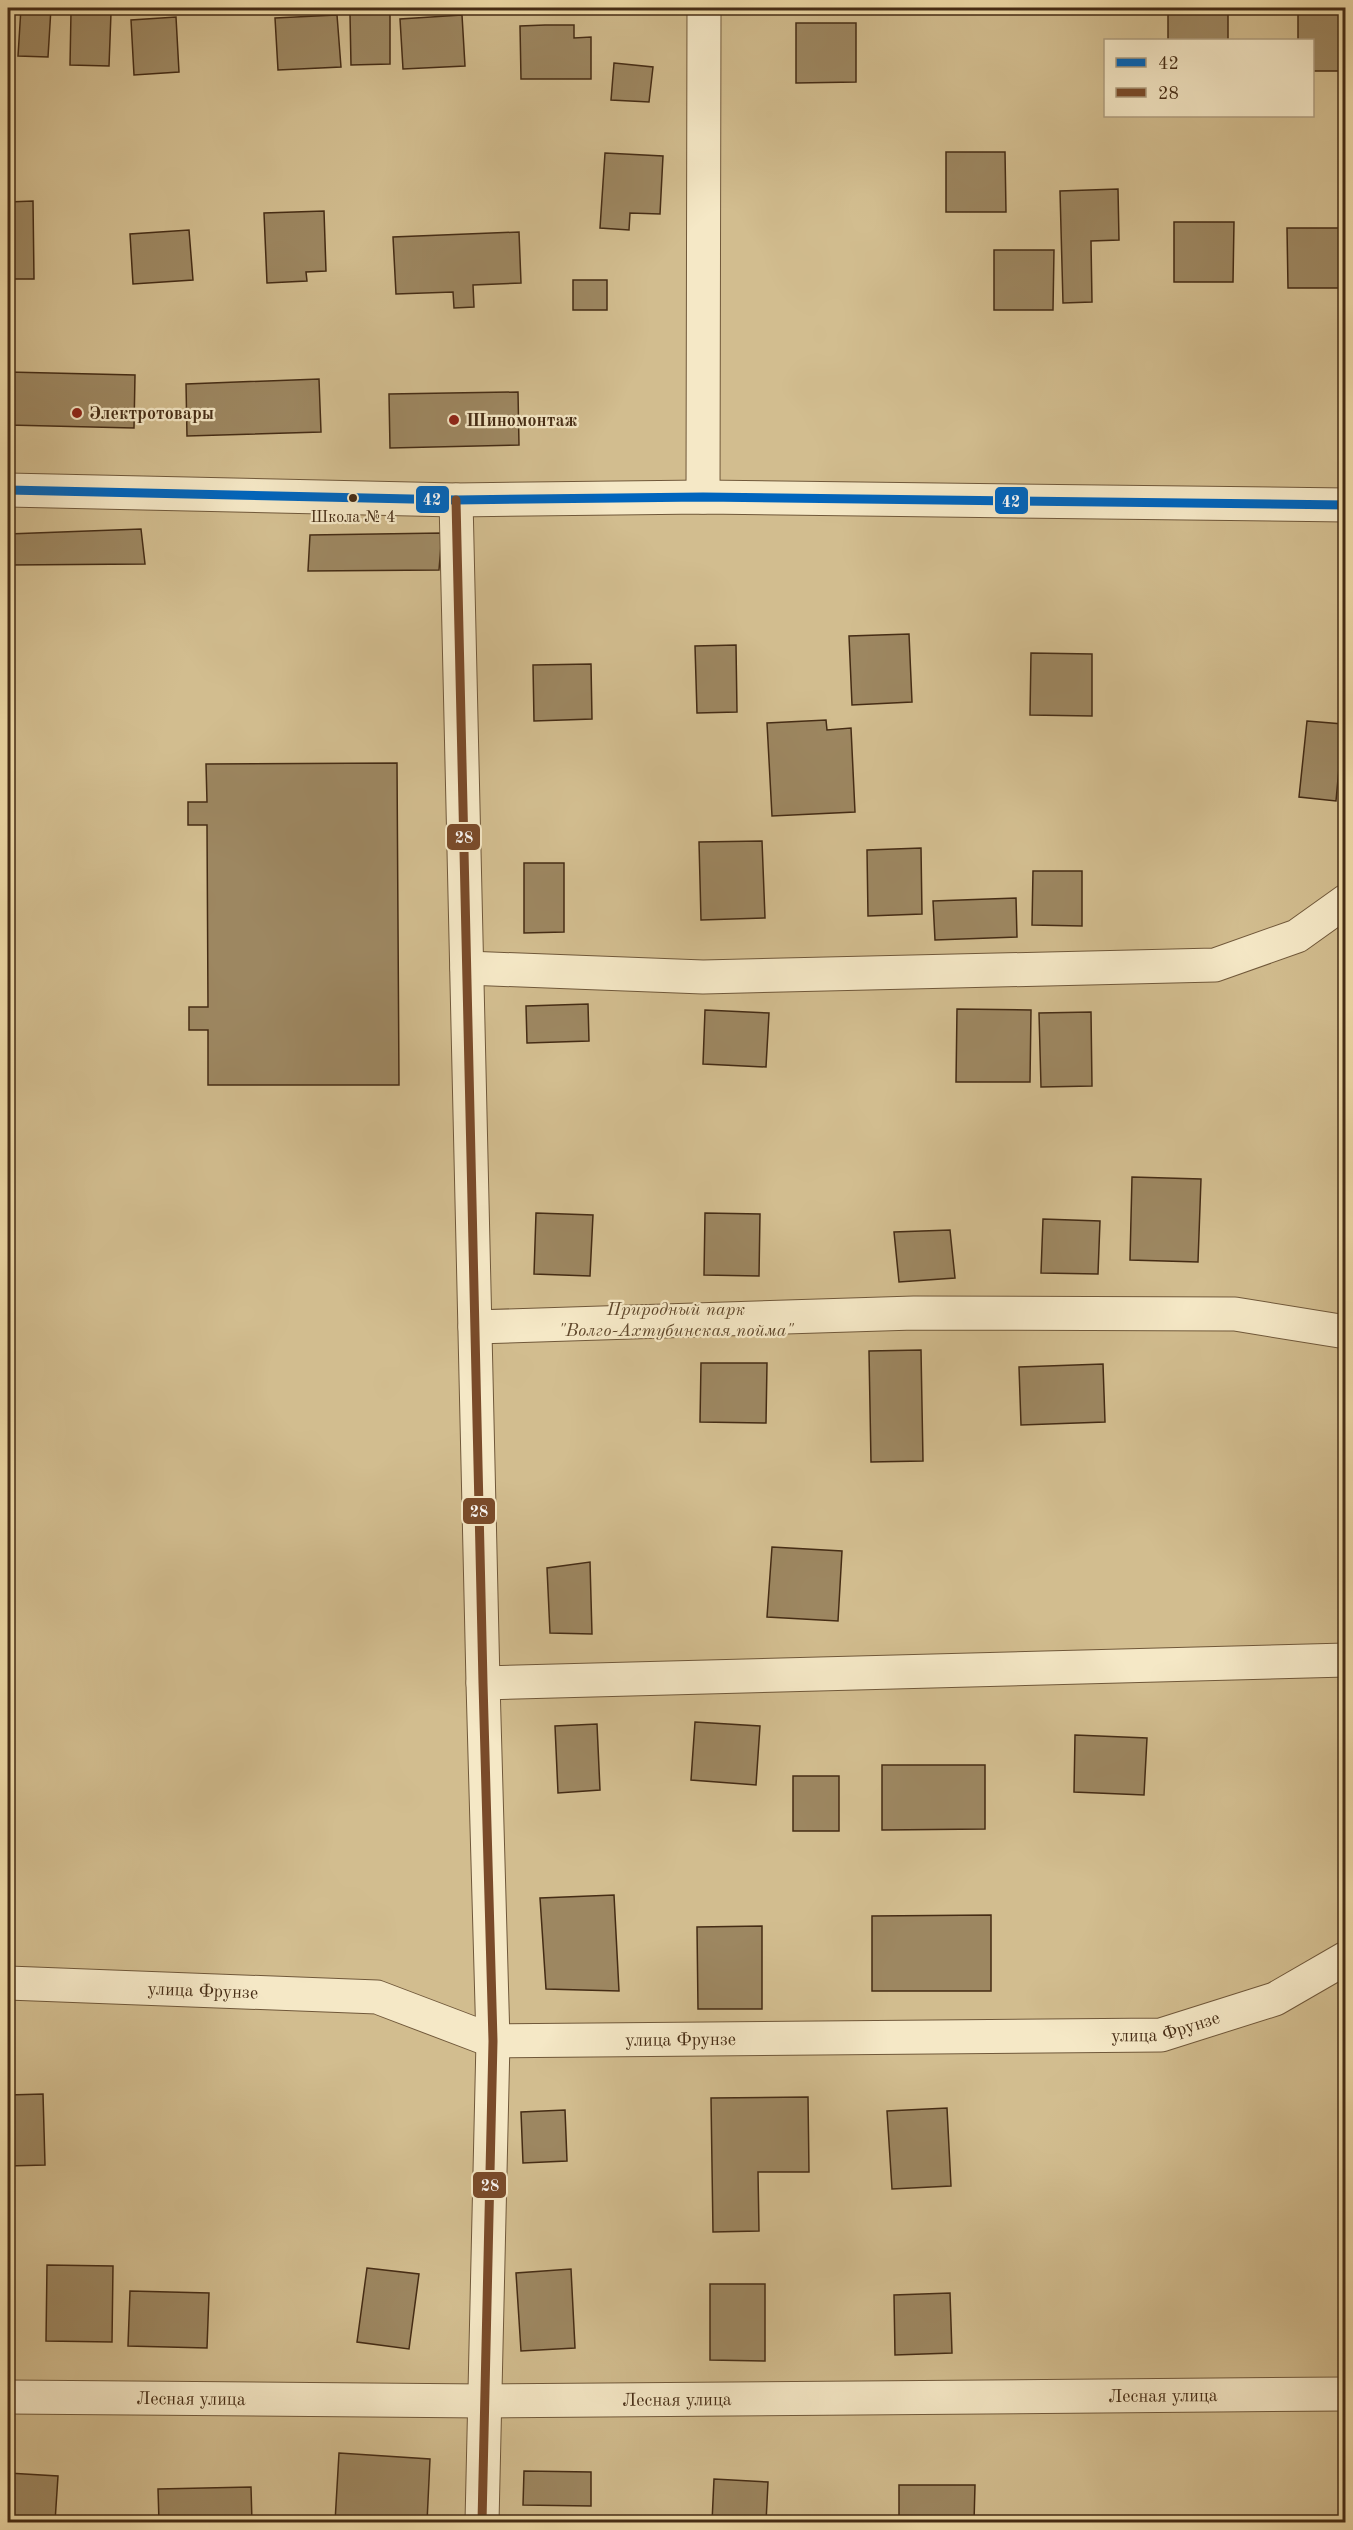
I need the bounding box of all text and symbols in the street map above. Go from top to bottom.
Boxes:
legend [1104,39,1314,117]
text: 42 [1158,55,1179,73]
text: 28 [1158,85,1179,103]
place label: Электротовары [89,405,214,423]
marker: Электротовары [70,406,84,420]
place label: Шиномонтаж [466,412,578,430]
marker: Шиномонтаж [447,413,461,427]
line badge: 42 [415,485,450,514]
line badge: 42 [994,486,1029,515]
marker: Школа № 4 [347,492,359,504]
text: 42 [423,493,441,509]
text: 42 [1002,495,1020,511]
place label: Школа № 4 [311,510,395,526]
line badge: 28 [446,823,481,851]
text: 28 [455,831,473,847]
park label: Природный парк "Волго-Ахтубинская пойма" [558,1301,794,1340]
line badge: 28 [462,1497,496,1525]
text: 28 [470,1505,488,1521]
street label: улица Фрунзе [147,1980,258,2002]
street label: улица Фрунзе [1111,2009,1222,2045]
street label: улица Фрунзе [625,2031,736,2050]
line badge: 28 [472,2171,507,2199]
text: 28 [481,2179,499,2195]
street label: Лесная улица [1108,2387,1218,2406]
street label: Лесная улица [136,2390,246,2409]
street label: Лесная улица [622,2391,732,2410]

